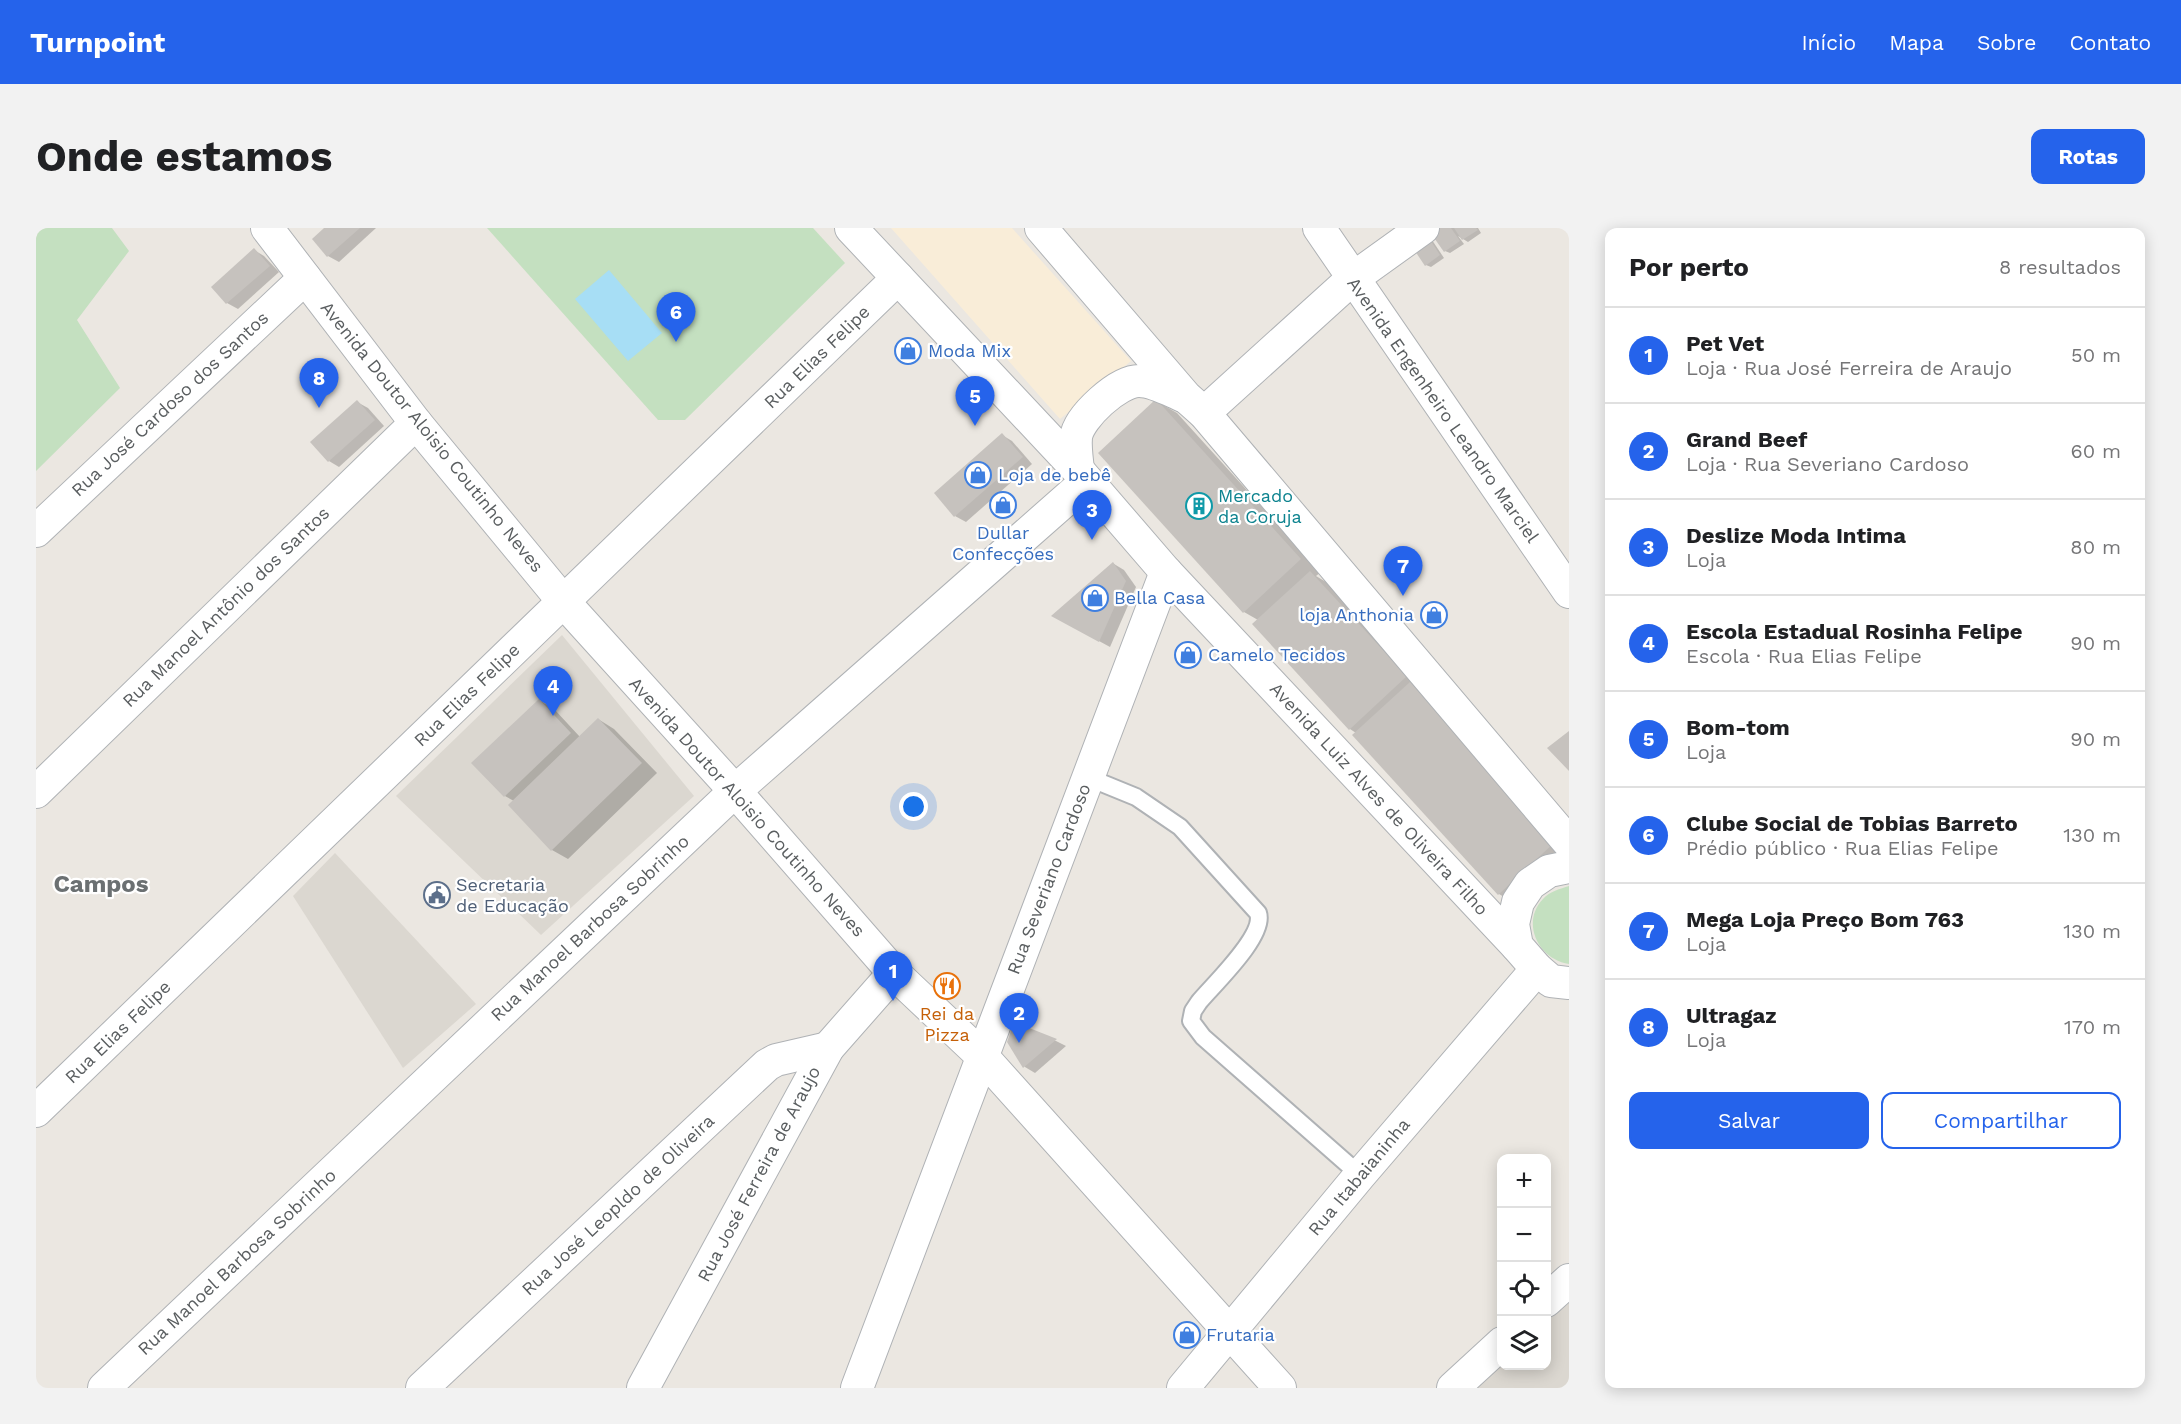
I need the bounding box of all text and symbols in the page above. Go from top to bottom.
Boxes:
text: Turnpoint [30,26,165,59]
text: Início [1801,30,1856,55]
text: Mapa [1889,30,1944,55]
text: Sobre [1977,30,2036,55]
text: Contato [2069,30,2151,55]
button: Rotas [2031,129,2145,184]
text: Onde estamos [36,132,332,181]
text: Por perto [1629,252,1749,282]
text: 8 resultados [1999,255,2121,279]
street label: Avenida Engenheiro Leandro Marciel [1343,273,1544,547]
pin: 6 [656,292,696,342]
street label: Avenida Doutor Aloisio Coutinho Neves [317,297,548,576]
street label: Rua Elias Felipe [759,301,874,412]
street label: Rua José Cardoso dos Santos [67,307,272,500]
text: Pet Vet [1686,331,1764,356]
shop icon: Moda Mix [893,336,923,366]
place label: Moda Mix [928,340,1011,361]
text: 1 [1644,343,1653,367]
text: 50 m [2071,343,2121,367]
text: Loja · Rua José Ferreira de Araujo [1686,356,2012,380]
pin: 8 [300,358,338,408]
pin: 5 [956,376,994,426]
text: Grand Beef [1686,427,1807,452]
text: 2 [1643,439,1654,463]
text: 60 m [2071,439,2121,463]
text: Loja · Rua Severiano Cardoso [1686,452,1969,476]
shop icon: Loja de bebê [963,460,993,490]
place label: Loja de bebê [998,464,1111,485]
place label: Mercado da Coruja [1218,485,1302,527]
shop icon: Dullar Confecções [988,490,1018,520]
pin: 3 [1072,490,1112,540]
building icon: Mercado da Coruja [1184,491,1214,521]
street label: Rua Manoel Antônio dos Santos [118,502,333,711]
place label: Dullar Confecções [952,522,1054,564]
text: Deslize Moda Intima [1686,523,1906,548]
text: 3 [1643,535,1654,559]
text: 80 m [2070,535,2121,559]
pin: 7 [1384,546,1422,596]
text: Loja [1686,548,1726,572]
shop icon: Bella Casa [1080,583,1110,613]
place label: Bella Casa [1114,587,1205,608]
shop icon: loja Anthonia [1419,600,1449,630]
place label: loja Anthonia [1299,604,1414,625]
text: Escola Estadual Rosinha Felipe [1686,619,2022,644]
text: 4 [1642,631,1655,655]
text: 90 m [2070,631,2121,655]
street label: Rua Elias Felipe [409,639,524,750]
shop icon: Camelo Tecidos [1173,640,1203,670]
place label: Camelo Tecidos [1208,644,1346,665]
text: Escola · Rua Elias Felipe [1686,644,1922,668]
pin: 4 [534,666,572,716]
street label: Avenida Doutor Aloisio Coutinho Neves [625,672,870,941]
street label: Avenida Luiz Alves de Oliveira Filho [1266,678,1493,919]
text: Bom-tom [1686,715,1790,740]
text: 5 [1643,727,1654,751]
text: 90 m [2070,727,2121,751]
text: Loja [1686,740,1726,764]
street label: Rua Severiano Cardoso [1002,780,1095,977]
your location [899,792,928,821]
text: Clube Social de Tobias Barreto [1686,811,2018,836]
text: 6 [1642,823,1655,847]
text: 130 m [2063,823,2121,847]
street label: Rua Manoel Barbosa Sobrinho [486,830,693,1025]
text: Prédio público · Rua Elias Felipe [1686,836,1999,860]
district label: Campos [53,870,149,898]
place label: Secretaria de Educação [456,874,569,916]
public building icon: Secretaria de Educação [422,880,452,910]
text: Mega Loja Preço Bom 763 [1686,907,1964,932]
text: 7 [1642,919,1655,943]
text: 130 m [2063,919,2121,943]
text: Loja [1686,932,1726,956]
pin: 1 [874,952,912,1001]
restaurant icon: Rei da Pizza [932,971,962,1001]
street label: Rua Elias Felipe [60,976,175,1087]
pin: 2 [1000,994,1038,1043]
place label: Rei da Pizza [920,1003,974,1045]
text: Ultragaz [1686,1003,1777,1028]
text: 8 [1642,1015,1655,1039]
text: 170 m [2064,1015,2121,1039]
text: Loja [1686,1028,1726,1052]
street label: Rua José Ferreira de Araujo [693,1062,824,1285]
button: Salvar [1629,1092,1869,1149]
button: Compartilhar [1881,1092,2121,1149]
street label: Rua José Leopldo de Oliveira [517,1110,718,1299]
street label: Rua Itabaianinha [1303,1114,1414,1240]
map controls [1497,1154,1551,1370]
button: + [1497,1154,1551,1208]
street label: Rua Manoel Barbosa Sobrinho [133,1164,340,1359]
button: − [1497,1208,1551,1262]
button: locate [1497,1262,1551,1316]
button: layers [1497,1316,1551,1370]
shop icon: Frutaria [1172,1320,1202,1350]
place label: Frutaria [1206,1324,1275,1345]

